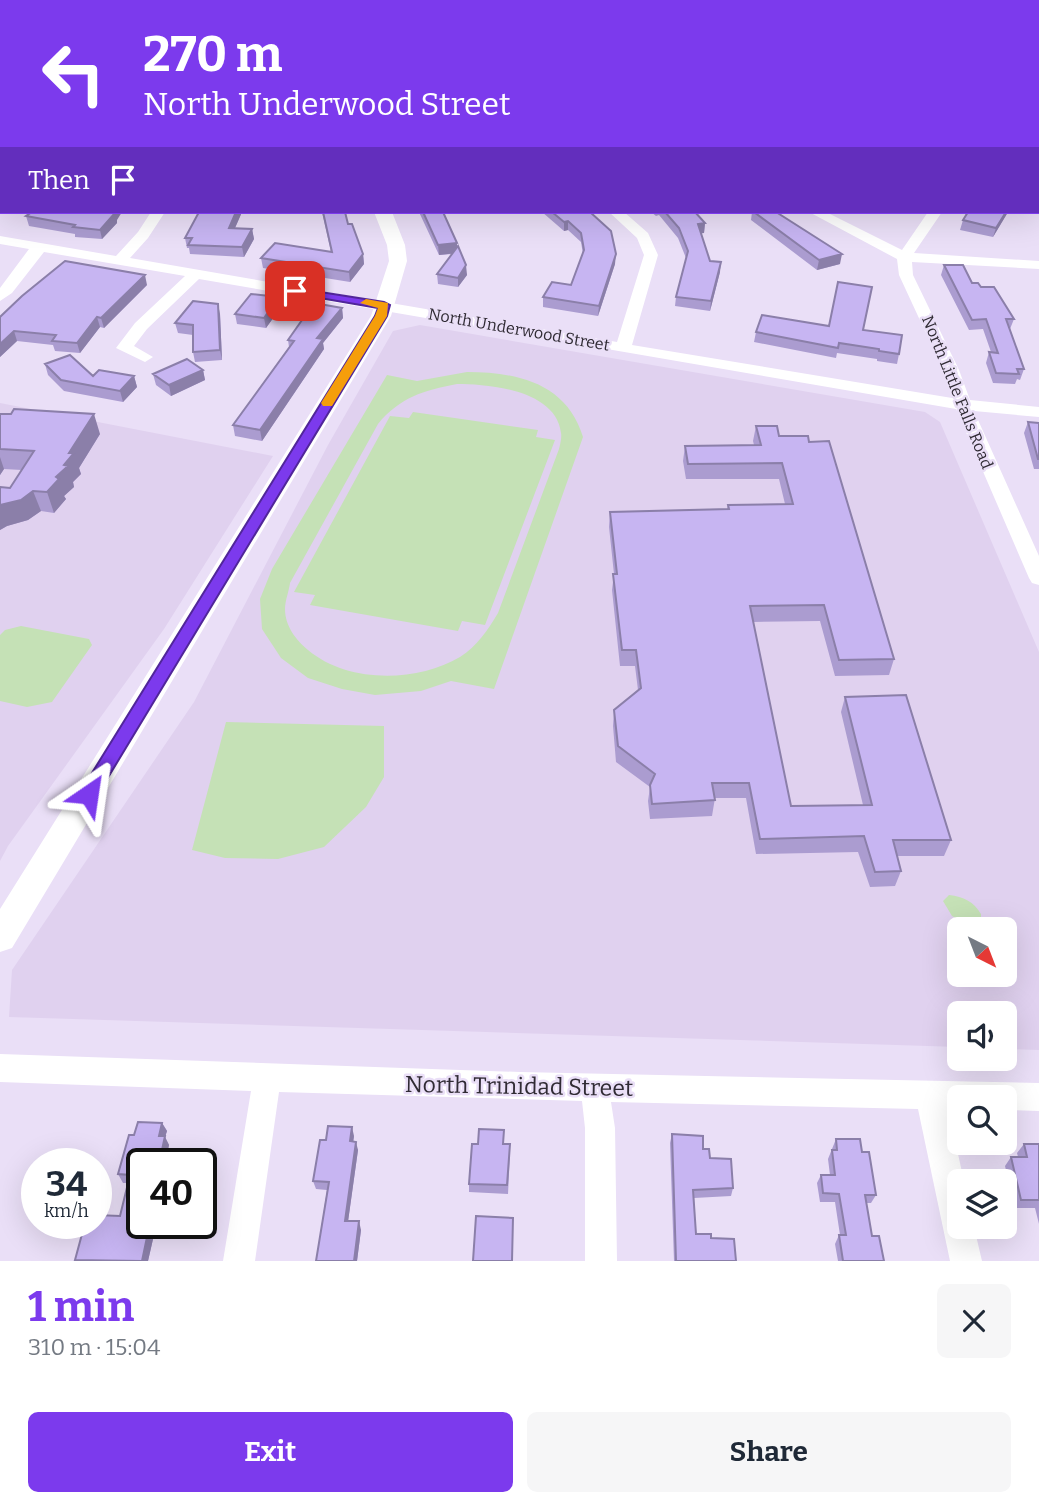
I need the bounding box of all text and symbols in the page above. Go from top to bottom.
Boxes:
text: 270 m [143,25,283,84]
icon: left [28,28,119,119]
text: North Underwood Street [143,85,511,123]
icon: arrive [104,161,142,199]
text: Then [28,165,90,196]
pin [265,261,325,321]
icon: arrive [276,272,314,310]
street label: North Underwood Street [427,304,611,355]
street label: North Little Falls Road [918,313,997,472]
position arrow [52,757,126,831]
north arrow [947,917,1017,987]
map controls [947,917,1017,1239]
button: sound [947,1001,1017,1071]
street label: North Trinidad Street [405,1070,633,1102]
button: search [947,1085,1017,1155]
speed limit sign: 40 [126,1148,217,1239]
text: 34 [46,1163,87,1205]
button: layers [947,1169,1017,1239]
text: km/h [44,1200,89,1222]
text: 1 min [28,1282,134,1332]
button: close [937,1284,1011,1358]
text: 310 m · 15:04 [28,1333,160,1361]
button: Exit [28,1412,513,1492]
button: Share [527,1412,1011,1492]

